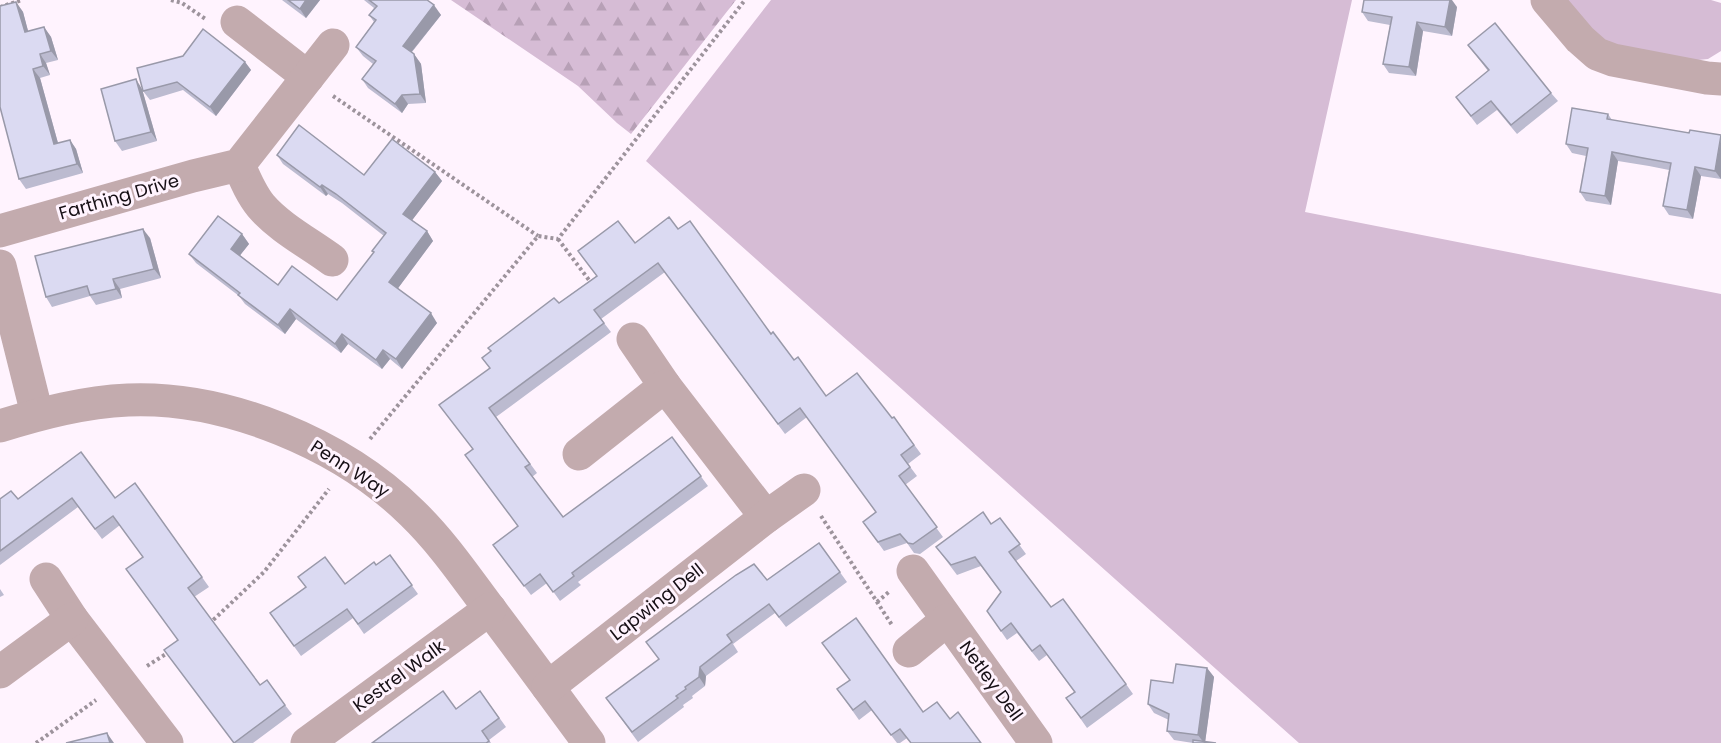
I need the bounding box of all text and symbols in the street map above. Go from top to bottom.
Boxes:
street label: Farthing Drive [56,167,182,226]
street label: Penn Way [306,434,395,503]
street label: Lapwing Dell [605,557,709,646]
street label: Kestrel Walk [347,633,451,718]
street label: Netley Dell [954,635,1029,726]

